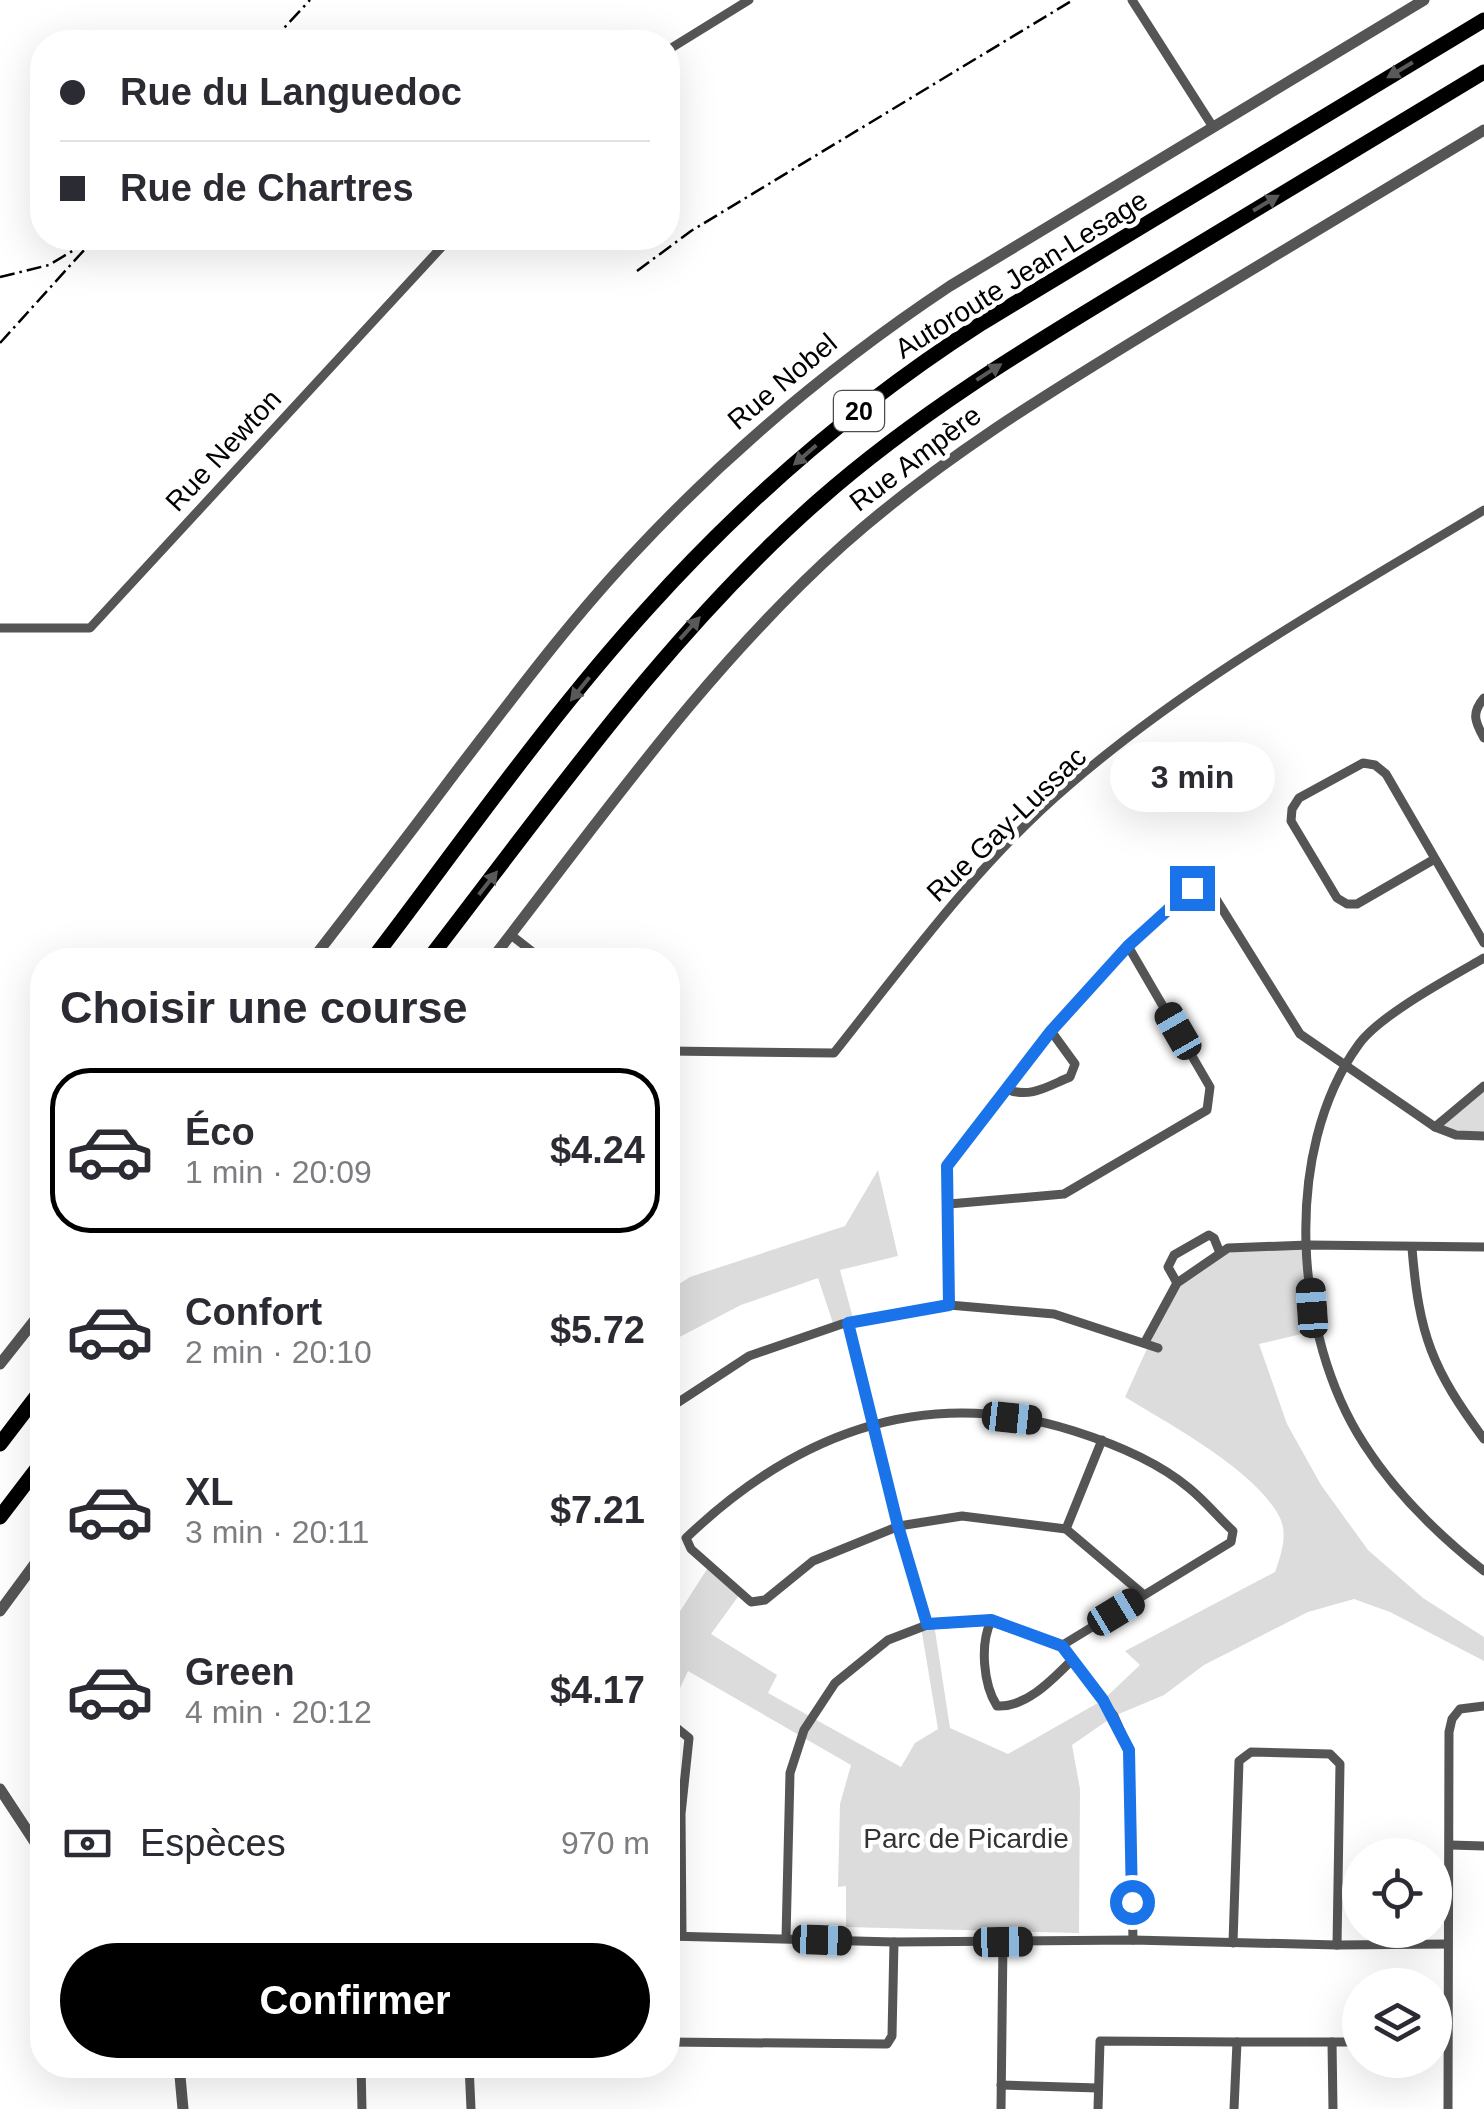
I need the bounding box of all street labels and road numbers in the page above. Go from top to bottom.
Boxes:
street label: Autoroute Jean-Lesage [890,184,1153,365]
street label: Rue Nobel [722,327,843,436]
street label: Rue Newton [159,383,287,517]
road number: 20 [834,391,884,431]
street label: Rue Ampère [844,399,987,518]
street label: Rue Gay-Lussac [921,741,1092,908]

